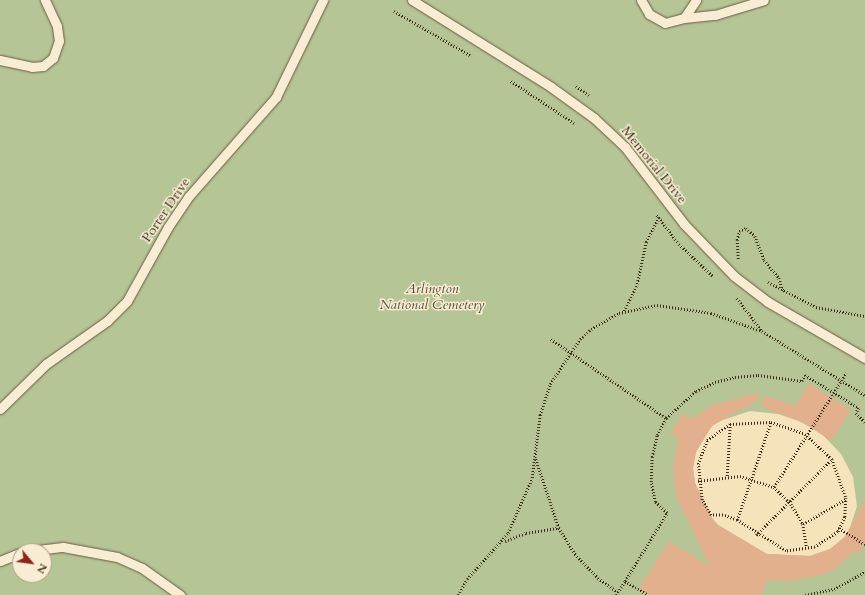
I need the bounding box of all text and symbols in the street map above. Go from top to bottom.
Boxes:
street label: Memorial Drive [618,123,690,207]
street label: Porter Drive [138,174,194,246]
park label: Arlington National Cemetery [379,281,485,314]
north arrow [12,543,52,583]
text: N [33,561,51,576]

